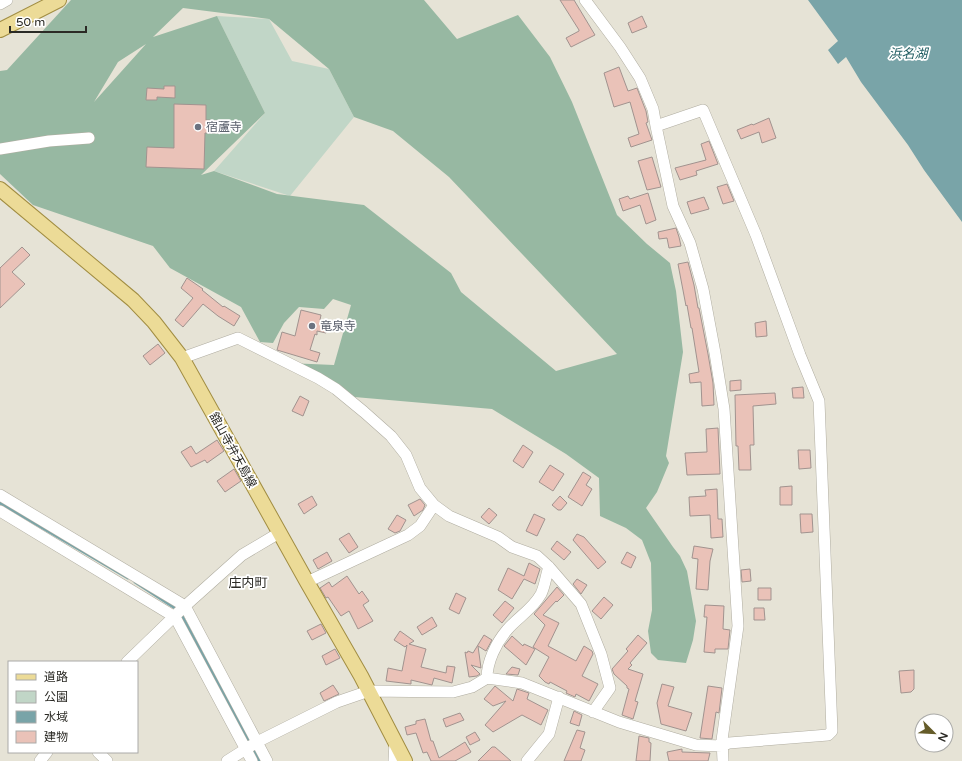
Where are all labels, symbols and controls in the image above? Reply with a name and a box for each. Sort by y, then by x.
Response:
scale bar [10,8,86,34]
text: 50 m [16,15,45,29]
water label: 浜名湖 [888,46,929,62]
place label: 宿蘆寺 [206,120,242,134]
marker: 宿蘆寺 [193,122,203,132]
place label: 竜泉寺 [320,319,356,333]
marker: 竜泉寺 [307,321,317,331]
street label: 舘山寺弁天島線 [207,410,259,490]
district label: 庄内町 [228,575,268,591]
legend [8,661,138,753]
text: 道路 [44,670,68,684]
text: 公園 [44,690,68,704]
text: 水域 [44,710,68,724]
north arrow [914,713,954,753]
text: 建物 [44,730,68,744]
text: N [935,730,950,744]

